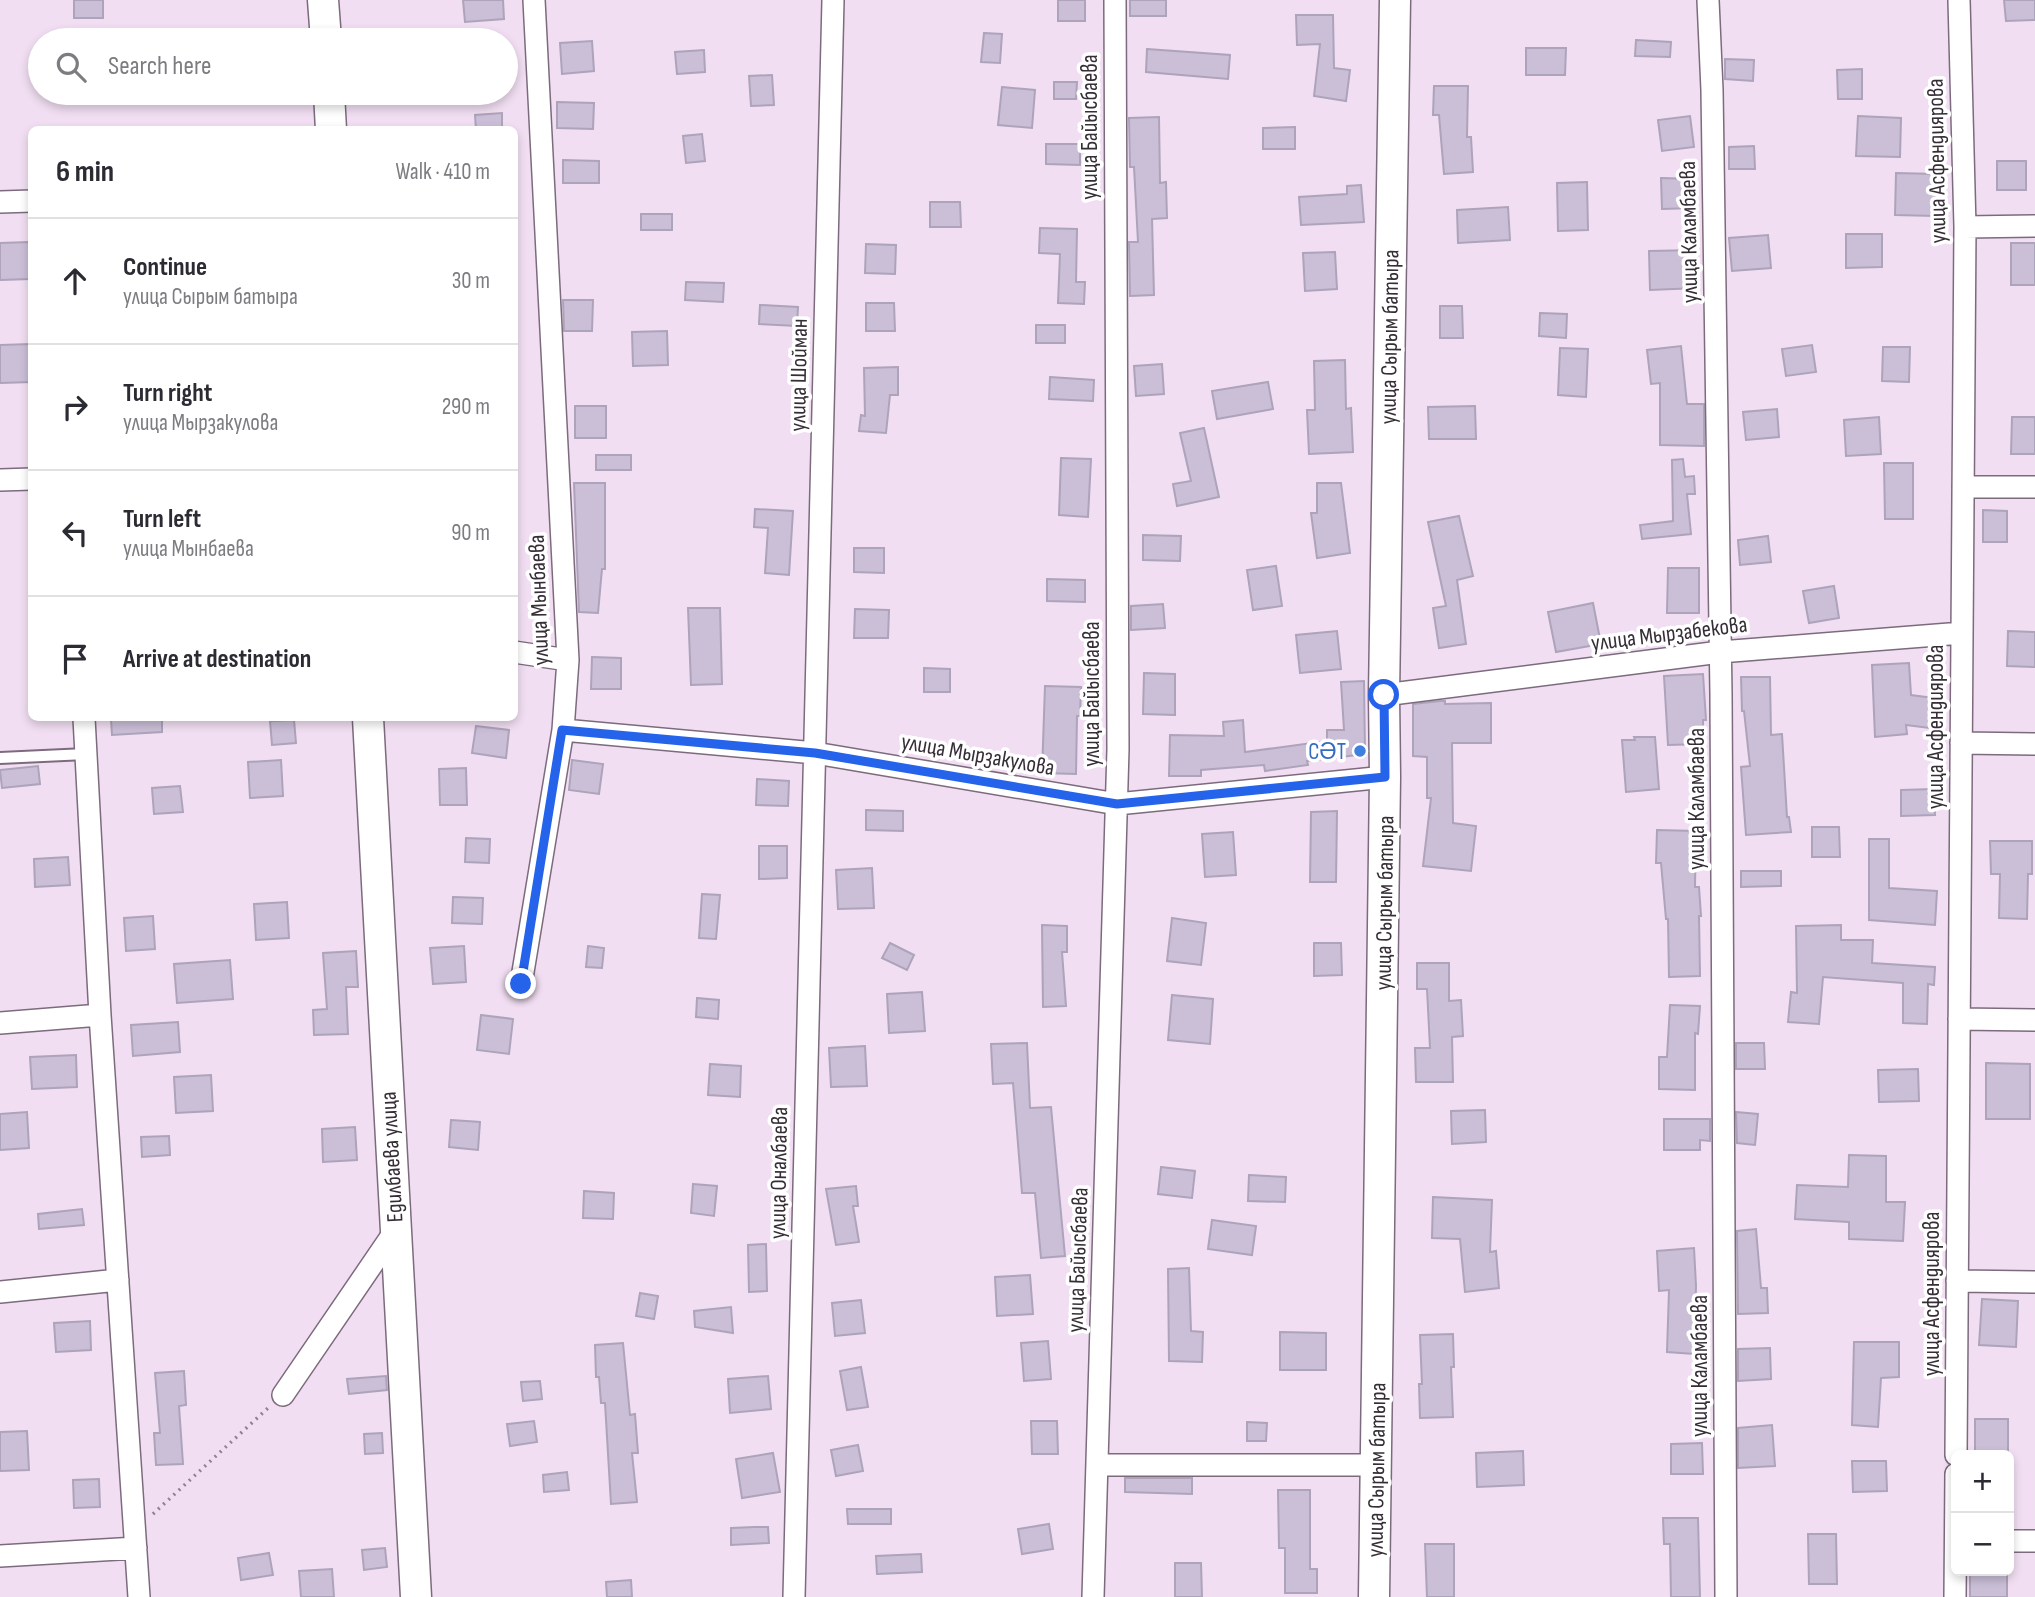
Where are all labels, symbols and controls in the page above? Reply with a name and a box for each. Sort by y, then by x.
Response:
search box [28,28,518,105]
icon: search [52,48,90,86]
text: Search here [108,51,211,82]
street label: улица Байысбаева [1076,54,1104,200]
street label: улица Асфендиярова [1922,78,1952,244]
text: 6 min [56,154,114,190]
text: Walk · 410 m [395,158,490,186]
street label: улица Каламбаева [1674,161,1704,303]
street label: улица Сырым батыра [1374,249,1406,425]
text: Continue [123,252,207,283]
icon: ahead [56,262,94,300]
text: 30 m [452,267,490,295]
text: улица Сырым батыра [123,283,298,311]
street label: улица Шойман [784,318,814,432]
text: Turn right [123,378,212,409]
icon: right [56,388,94,426]
text: 290 m [442,393,490,421]
text: улица Мырзакулова [123,409,278,437]
text: Turn left [123,504,201,535]
icon: left [56,514,94,552]
text: 90 m [451,519,490,547]
street label: улица Мынбаева [523,534,555,666]
text: улица Мынбаева [123,535,254,563]
street label: улица Мырзабекова [1589,611,1749,657]
street label: улица Байысбаева [1078,621,1106,767]
icon: arrive [56,640,94,678]
text: Arrive at destination [123,644,311,675]
street label: улица Асфендиярова [1922,645,1950,809]
route start [1368,679,1399,710]
street label: улица Мырзакулова [899,728,1057,782]
street label: улица Каламбаева [1683,728,1711,870]
place label: СƏТ [1308,738,1346,766]
marker: СƏТ [1352,743,1368,759]
street label: улица Сырым батыра [1369,815,1401,991]
route end [505,968,536,999]
street label: Едилбаева улица [375,1091,409,1223]
street label: улица Оналбаева [764,1107,794,1239]
street label: улица Байысбаева [1061,1187,1095,1333]
street label: улица Асфендиярова [1918,1212,1946,1376]
street label: улица Каламбаева [1686,1295,1714,1437]
street label: улица Сырым батыра [1361,1382,1393,1558]
map controls [1951,1450,2014,1576]
button: + [1951,1450,2014,1513]
button: − [1951,1513,2014,1576]

